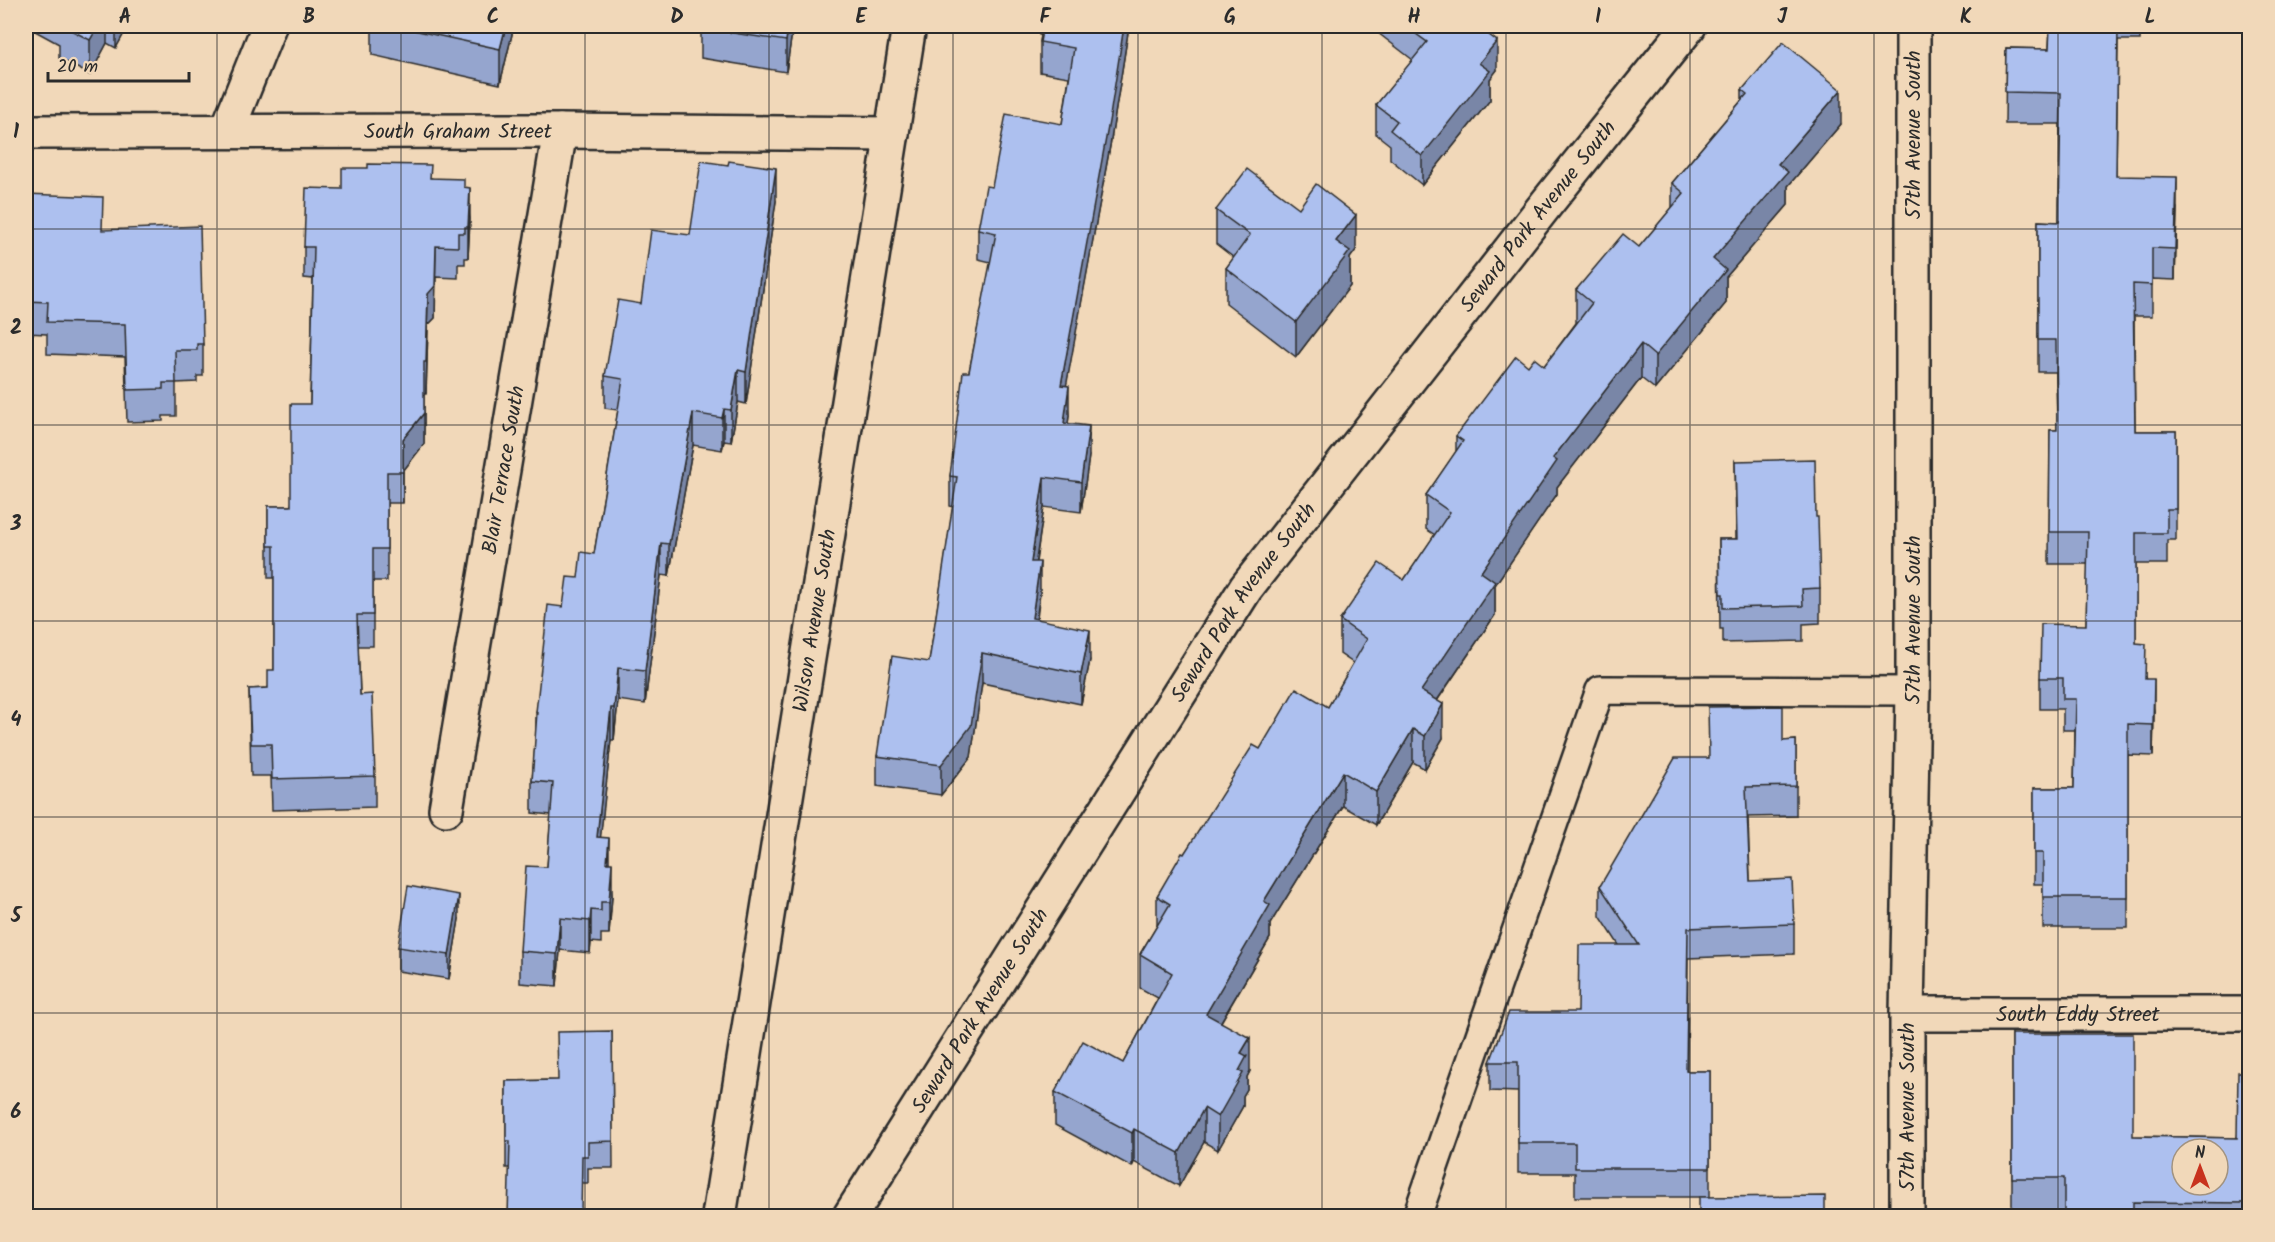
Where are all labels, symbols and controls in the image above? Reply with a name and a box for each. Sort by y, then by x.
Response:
text: A [119,2,131,34]
text: B [303,2,315,34]
text: C [487,2,499,34]
text: D [670,2,684,34]
text: E [855,2,867,34]
text: F [1040,2,1052,34]
text: G [1224,2,1236,34]
text: H [1407,2,1421,34]
text: I [1595,2,1601,34]
text: J [1777,2,1788,34]
text: K [1960,2,1972,34]
text: L [2145,2,2155,34]
scale bar [48,45,189,83]
street label: 57th Avenue South [1898,50,1931,220]
text: 20 m [57,53,98,82]
street label: Seward Park Avenue South [1452,114,1625,320]
street label: South Graham Street [364,116,553,149]
text: 1 [13,117,19,149]
text: 2 [10,313,22,345]
street label: Blair Terrace South [474,383,535,557]
street label: Seward Park Avenue South [1163,496,1325,709]
text: 3 [10,509,22,541]
street label: Wilson Avenue South [785,527,846,715]
street label: 57th Avenue South [1898,535,1931,705]
text: 4 [11,705,22,737]
text: 5 [10,901,23,933]
street label: Seward Park Avenue South [904,902,1058,1120]
street label: South Eddy Street [1996,999,2161,1032]
street label: 57th Avenue South [1892,1022,1925,1192]
text: 6 [11,1097,22,1129]
north arrow [2170,1137,2230,1197]
text: N [2195,1141,2205,1166]

